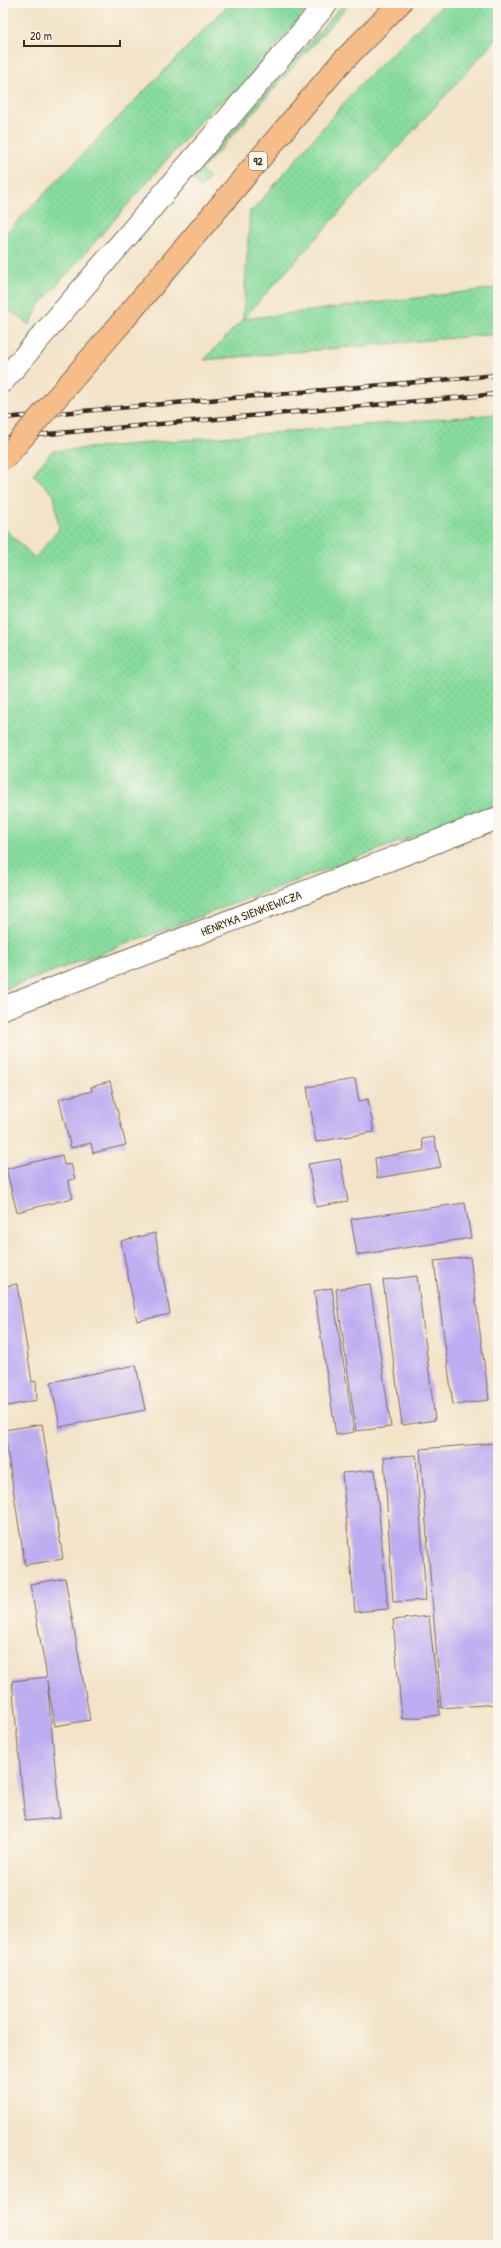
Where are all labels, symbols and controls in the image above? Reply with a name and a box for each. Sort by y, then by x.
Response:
scale bar [24,22,120,48]
text: 20 m [30,27,52,44]
road number: 92 [249,152,267,170]
street label: HENRYKA SIENKIEWICZA [198,886,304,940]

